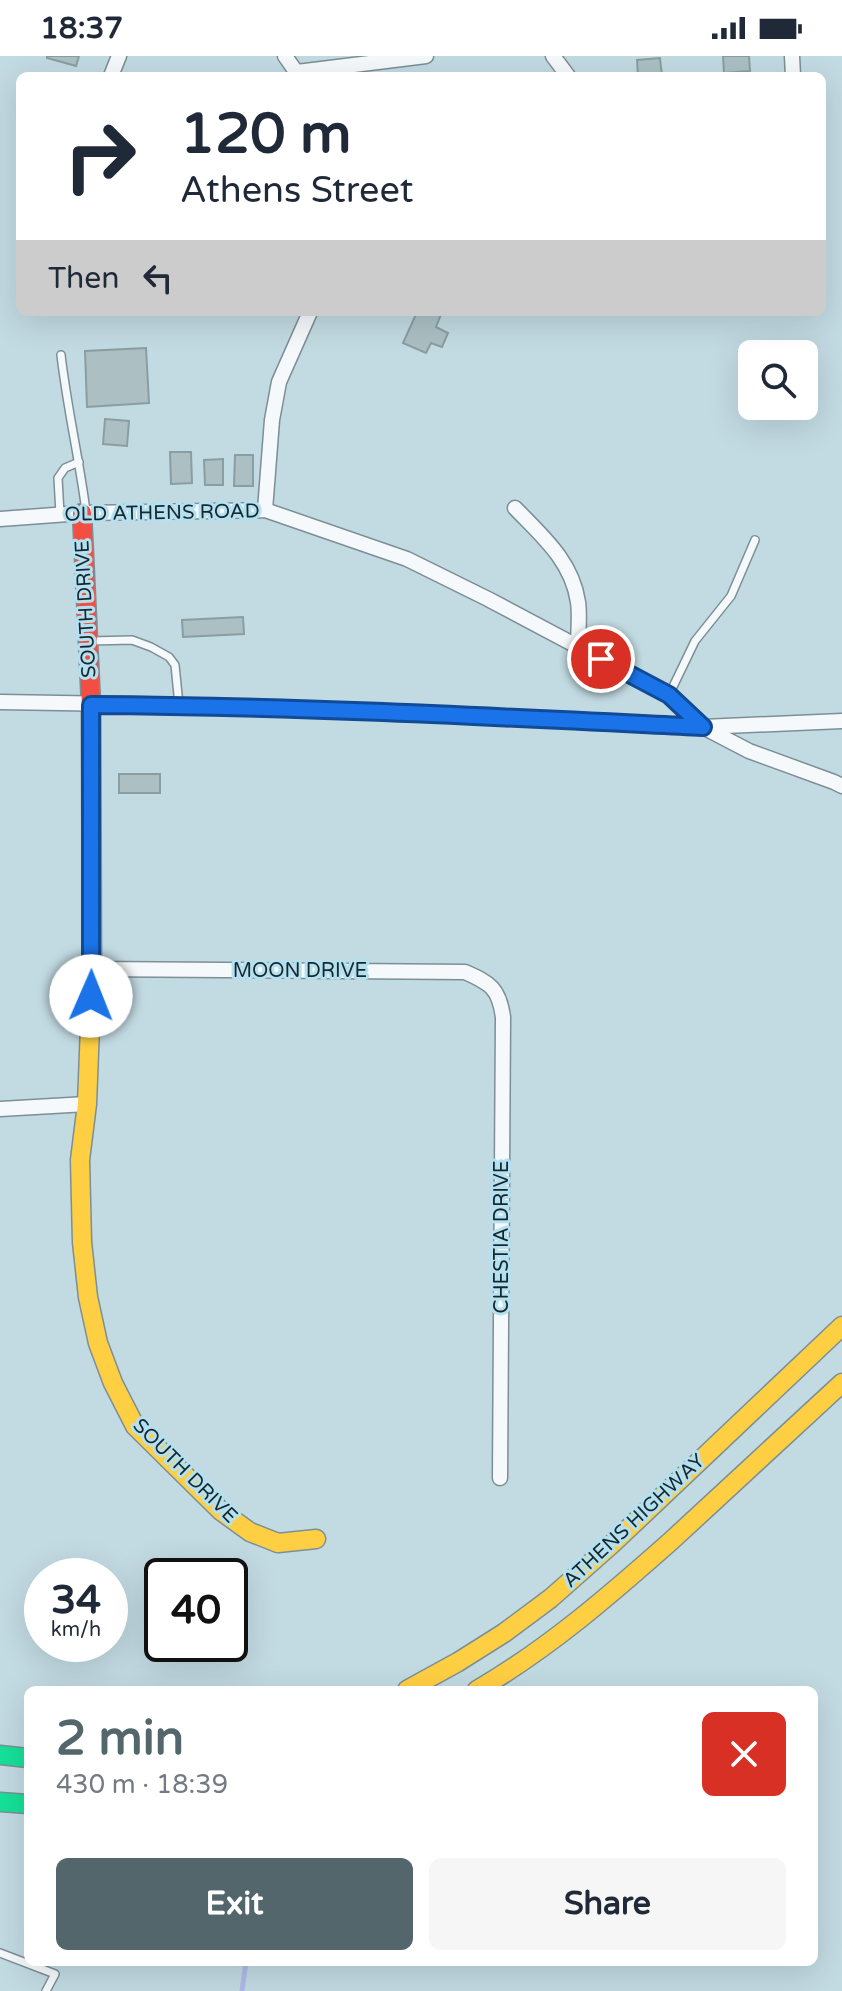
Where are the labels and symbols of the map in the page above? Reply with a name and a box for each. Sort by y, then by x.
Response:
street label: OLD ATHENS ROAD [64,499,260,527]
street label: SOUTH DRIVE [70,540,102,678]
pin [567,625,635,693]
position arrow [49,954,133,1038]
street label: MOON DRIVE [233,959,367,983]
street label: CHESTIA DRIVE [490,1161,514,1313]
street label: SOUTH DRIVE [128,1414,242,1528]
street label: ATHENS HIGHWAY [558,1449,710,1593]
speed limit sign: 40 [144,1558,248,1662]

